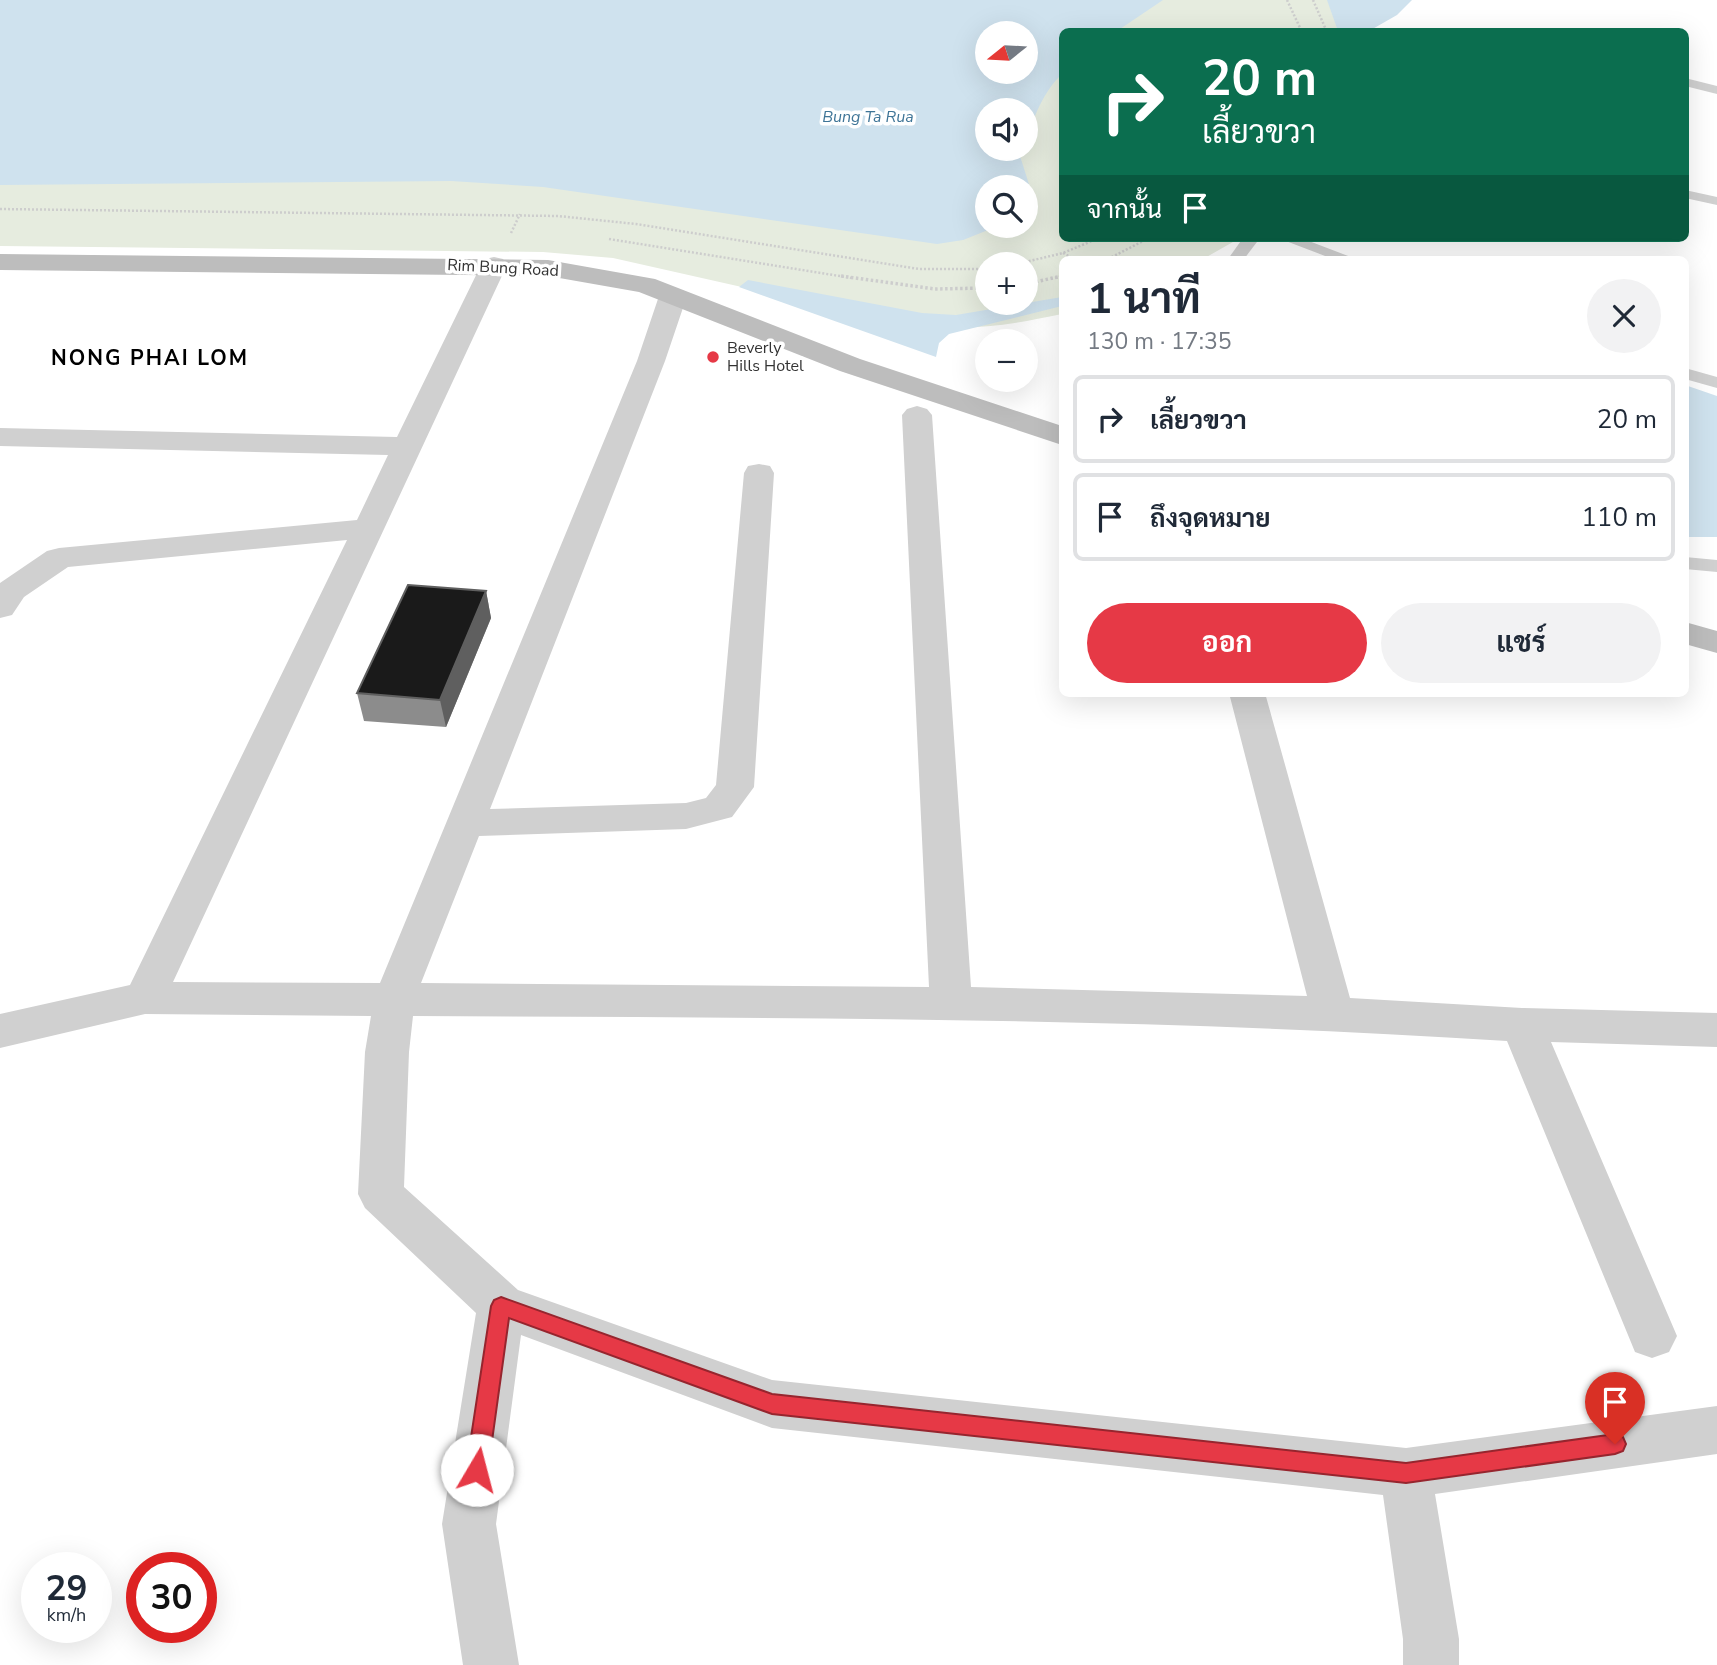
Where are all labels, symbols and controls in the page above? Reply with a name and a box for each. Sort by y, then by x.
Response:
north arrow [975,21,1038,84]
map controls [975,21,1038,392]
text: 20 m [1202,45,1317,112]
icon: right [1087,56,1178,147]
button: sound [975,98,1038,161]
water label: Bung Ta Rua [822,106,914,128]
text: เลี้ยวขวา [1202,111,1316,154]
button: search [975,175,1038,238]
icon: arrive [1176,189,1214,227]
text: จากนั้น [1087,192,1162,227]
button: + [975,252,1038,315]
street label: Rim Bung Road [447,254,559,282]
text: 1 นาที [1087,271,1201,328]
button: close [1587,279,1661,353]
text: 130 m · 17:35 [1087,326,1232,357]
button: − [975,329,1038,392]
place label: Beverly Hills Hotel [727,337,804,377]
district label: NONG PHAI LOM [51,344,249,372]
marker: Beverly Hills Hotel [705,349,721,365]
icon: right [1091,400,1129,438]
text: 20 m [1597,402,1657,437]
text: เลี้ยวขวา [1150,403,1247,438]
icon: arrive [1091,498,1129,536]
text: 110 m [1581,500,1657,535]
text: ถึงจุดหมาย [1150,501,1271,536]
button: ออก [1087,603,1367,683]
button: แชร์ [1381,603,1661,683]
pin [1585,1372,1645,1444]
icon: arrive [1596,1383,1634,1421]
position arrow [440,1433,514,1507]
speed limit sign: 30 [126,1552,217,1643]
text: 29 [45,1565,88,1612]
text: km/h [47,1603,86,1627]

